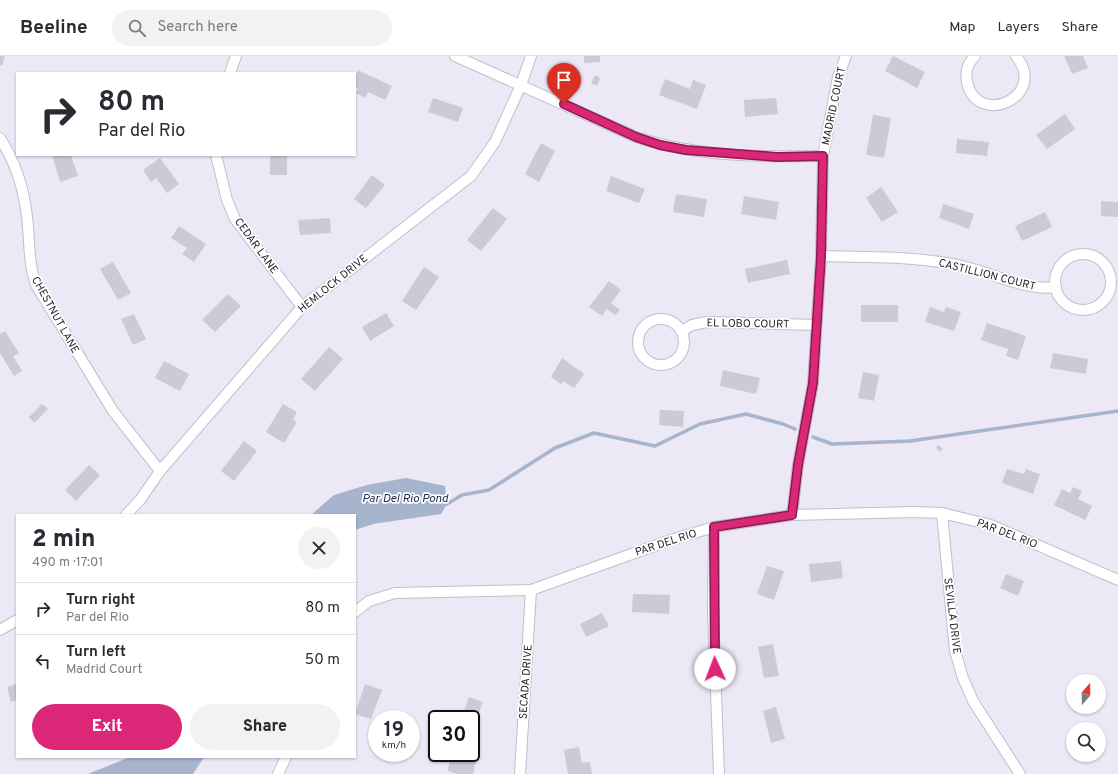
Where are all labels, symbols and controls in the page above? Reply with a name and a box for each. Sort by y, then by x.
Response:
search box [112,10,392,46]
text: Beeline [20,16,88,40]
icon: search [126,17,148,39]
text: Search here [158,18,238,37]
text: Map [949,19,975,36]
text: Layers [997,19,1039,36]
text: Share [1061,19,1098,36]
pin [547,63,581,104]
street label: MADRID COURT [819,65,849,147]
icon: arrive [553,69,575,91]
text: 80 m [98,85,165,121]
icon: right [32,88,84,140]
text: Par del Rio [98,120,185,143]
street label: CEDAR LANE [231,215,281,277]
street label: HEMLOCK DRIVE [295,252,371,316]
street label: CASTILLION COURT [937,256,1037,294]
street label: CHESTNUT LANE [28,274,82,356]
street label: EL LOBO COURT [706,316,790,332]
water label: Par Del Rio Pond [362,491,450,507]
street label: PAR DEL RIO [975,516,1039,552]
text: 2 min [32,525,96,555]
street label: PAR DEL RIO [633,526,699,560]
button: close [298,527,340,569]
text: 490 m · 17:01 [32,555,103,571]
street label: SEVILLA DRIVE [940,577,964,655]
text: Turn right [66,591,135,610]
icon: right [32,598,54,620]
text: 80 m [305,599,340,618]
text: Par del Rio [66,610,129,626]
text: Turn left [66,643,126,662]
street label: SECADA DRIVE [516,644,536,720]
position arrow [694,648,736,690]
icon: left [32,650,54,672]
text: 50 m [305,651,340,670]
text: Madrid Court [66,662,142,678]
north arrow [1066,674,1106,714]
map controls [1066,674,1106,762]
button: Exit [32,704,182,750]
button: Share [190,704,340,750]
speed limit sign: 30 [428,710,480,762]
text: 19 [384,718,404,744]
button: search [1066,722,1106,762]
text: km/h [382,739,406,752]

